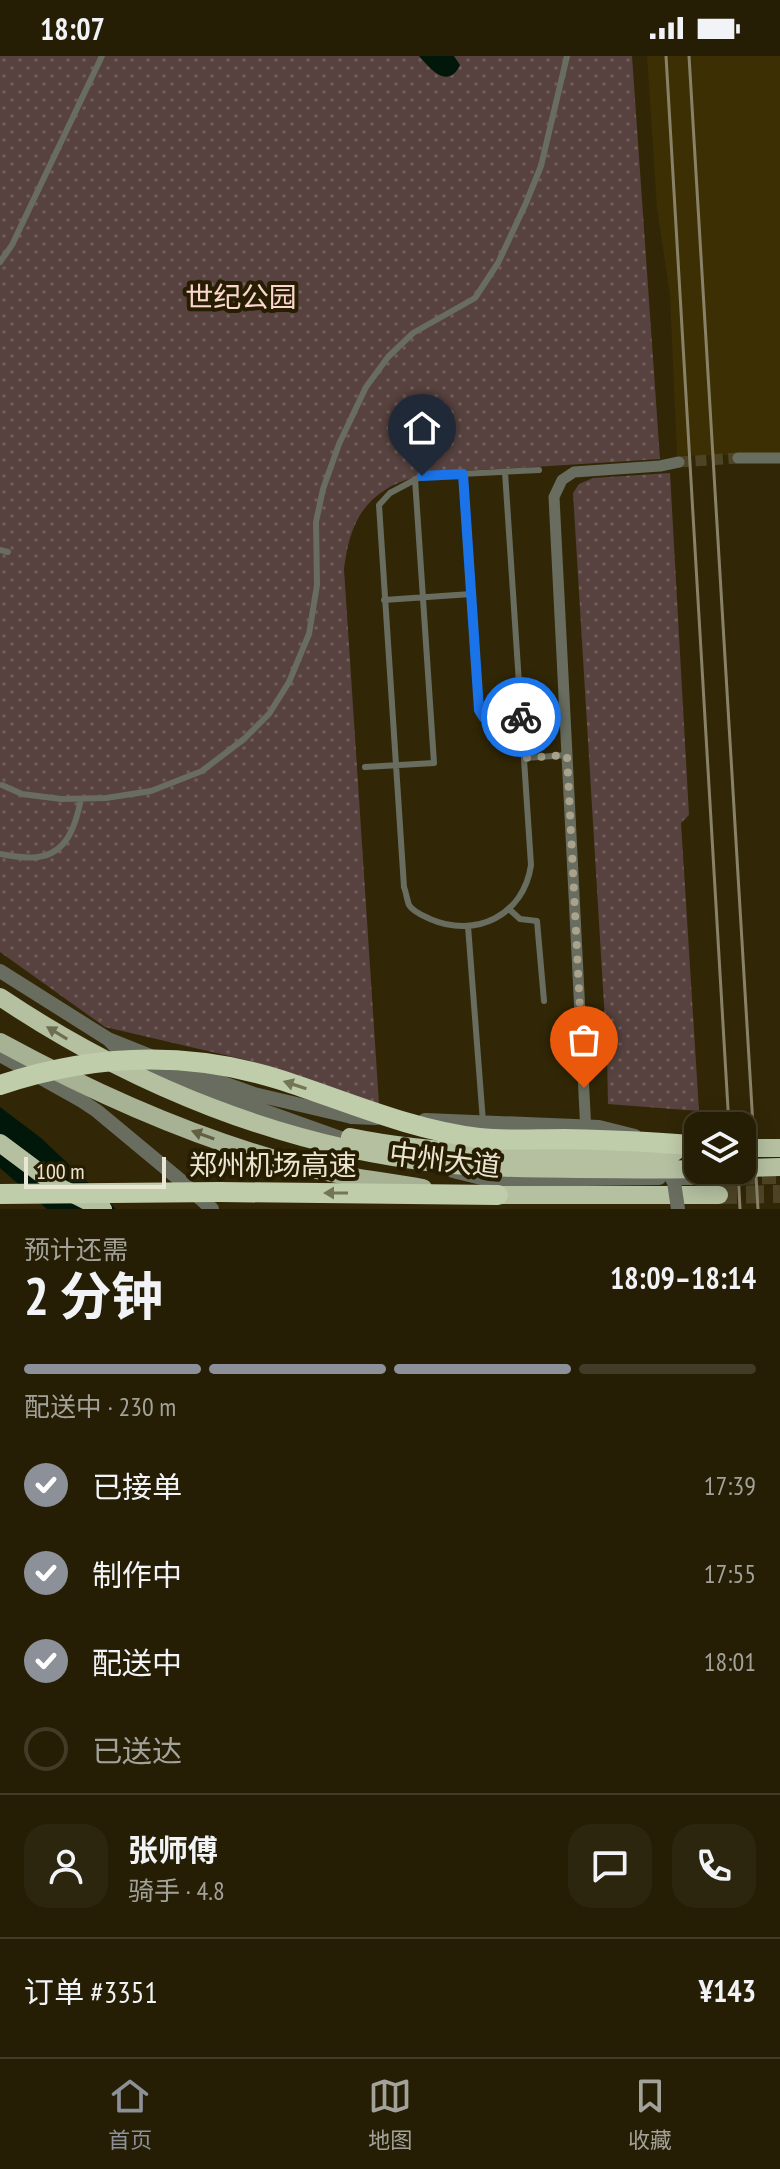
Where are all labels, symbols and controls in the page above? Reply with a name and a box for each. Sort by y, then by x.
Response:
text: 18:07 [40,9,105,48]
park label: 世纪公园 [185,278,297,315]
pin [388,394,456,476]
icon: home [400,406,444,450]
courier [481,677,561,757]
icon: bike [499,695,543,739]
pin [550,1006,618,1088]
icon: bag [562,1018,606,1062]
one-way arrow [46,1027,68,1041]
one-way arrow [282,1078,306,1090]
map controls [684,1112,756,1184]
button: layers [684,1112,756,1184]
one-way arrow [191,1128,215,1140]
street label: 中州大道 [387,1134,503,1185]
street label: 郑州机场高速 [189,1146,357,1183]
scale bar [24,1153,166,1189]
text: 100 m [36,1157,85,1185]
one-way arrow [323,1187,348,1199]
text: 预计还需 [24,1233,128,1266]
text: 18:09–18:14 [610,1258,756,1297]
text: 2 分钟 [24,1262,164,1329]
text: 配送中 · 230 m [24,1390,176,1423]
icon: check [24,1463,68,1507]
text: 已接单 [92,1467,182,1506]
text: 17:39 [704,1469,756,1502]
icon: check [24,1551,68,1595]
text: 制作中 [92,1555,182,1594]
text: 17:55 [704,1557,756,1590]
icon: check [24,1639,68,1683]
text: 配送中 [92,1643,182,1682]
text: 18:01 [704,1645,756,1678]
text: 已送达 [92,1731,182,1770]
button: person [24,1824,108,1908]
button: chat [568,1824,652,1908]
button: phone [672,1824,756,1908]
text: 张师傅 [128,1830,218,1869]
text: 骑手 · 4.8 [128,1874,225,1907]
text: ¥143 [699,1971,756,2010]
text: 订单 #3351 [24,1972,158,2011]
tab: 首页 [108,2074,152,2154]
tab: 地图 [368,2074,412,2154]
tab: 收藏 [628,2074,672,2154]

